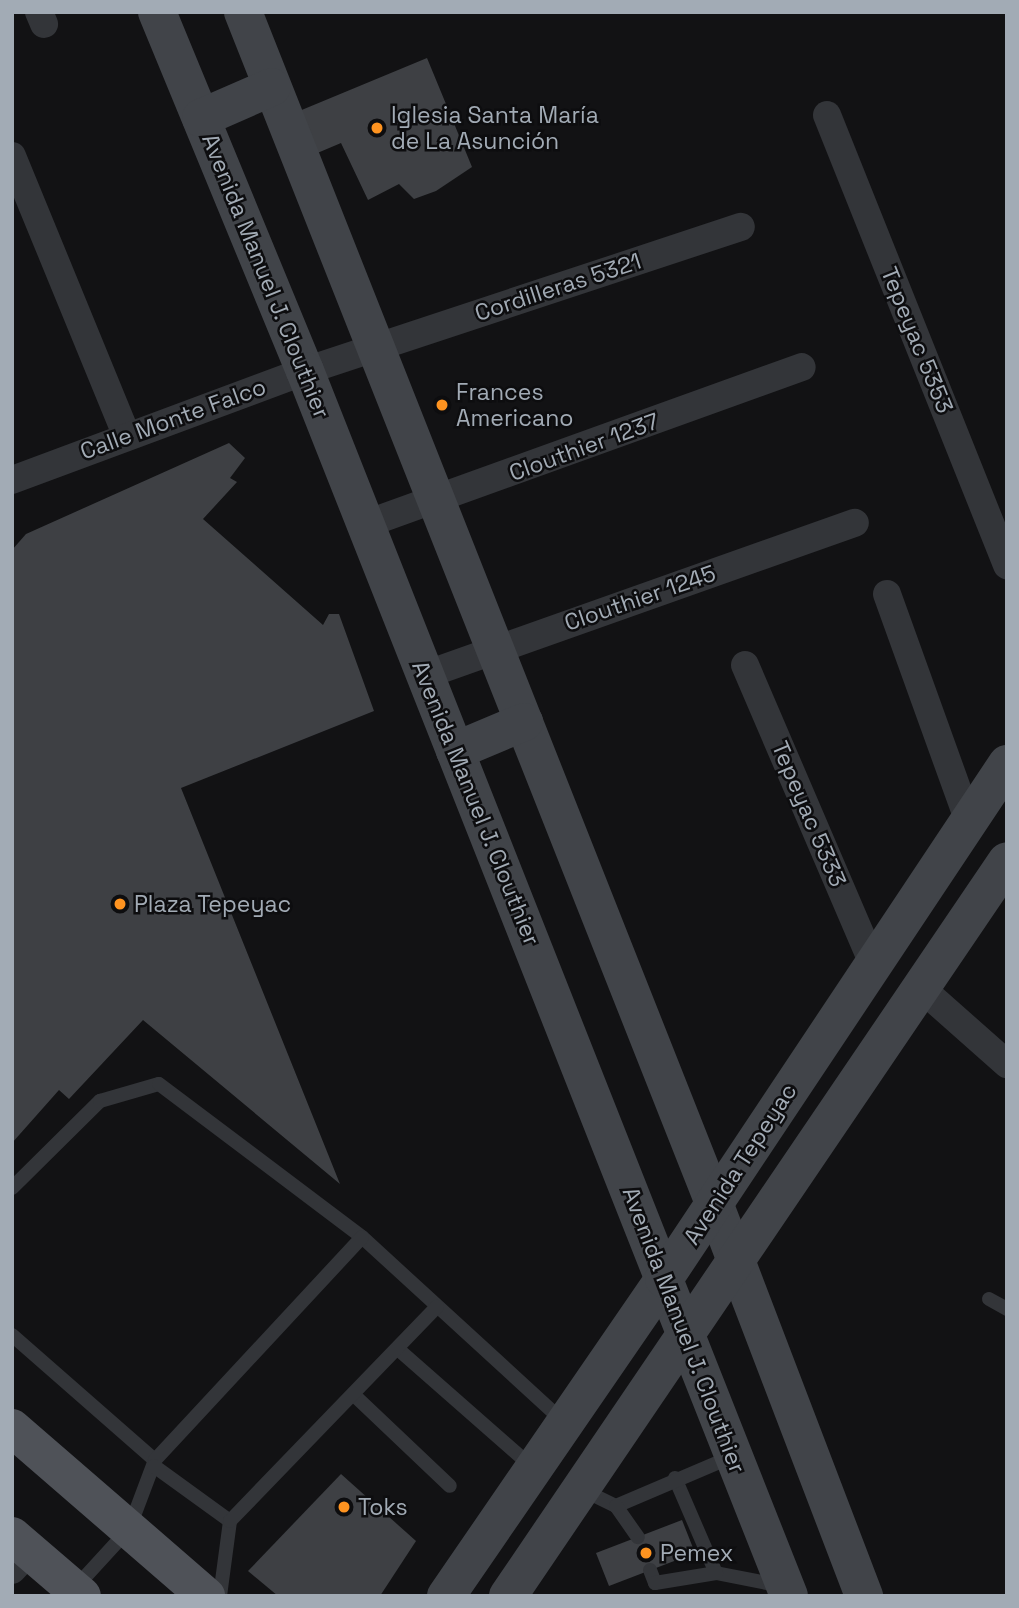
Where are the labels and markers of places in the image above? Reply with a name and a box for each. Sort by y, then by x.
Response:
place label: Iglesia Santa María de La Asunción [391,101,599,155]
marker: Iglesia Santa María de La Asunción [369,120,385,136]
place label: Frances Americano [456,378,573,432]
marker: Frances Americano [434,397,450,413]
place label: Plaza Tepeyac [134,890,292,918]
marker: Plaza Tepeyac [112,896,128,912]
place label: Toks [358,1493,408,1521]
marker: Toks [336,1499,352,1515]
place label: Pemex [660,1539,733,1567]
marker: Pemex [638,1545,654,1561]

